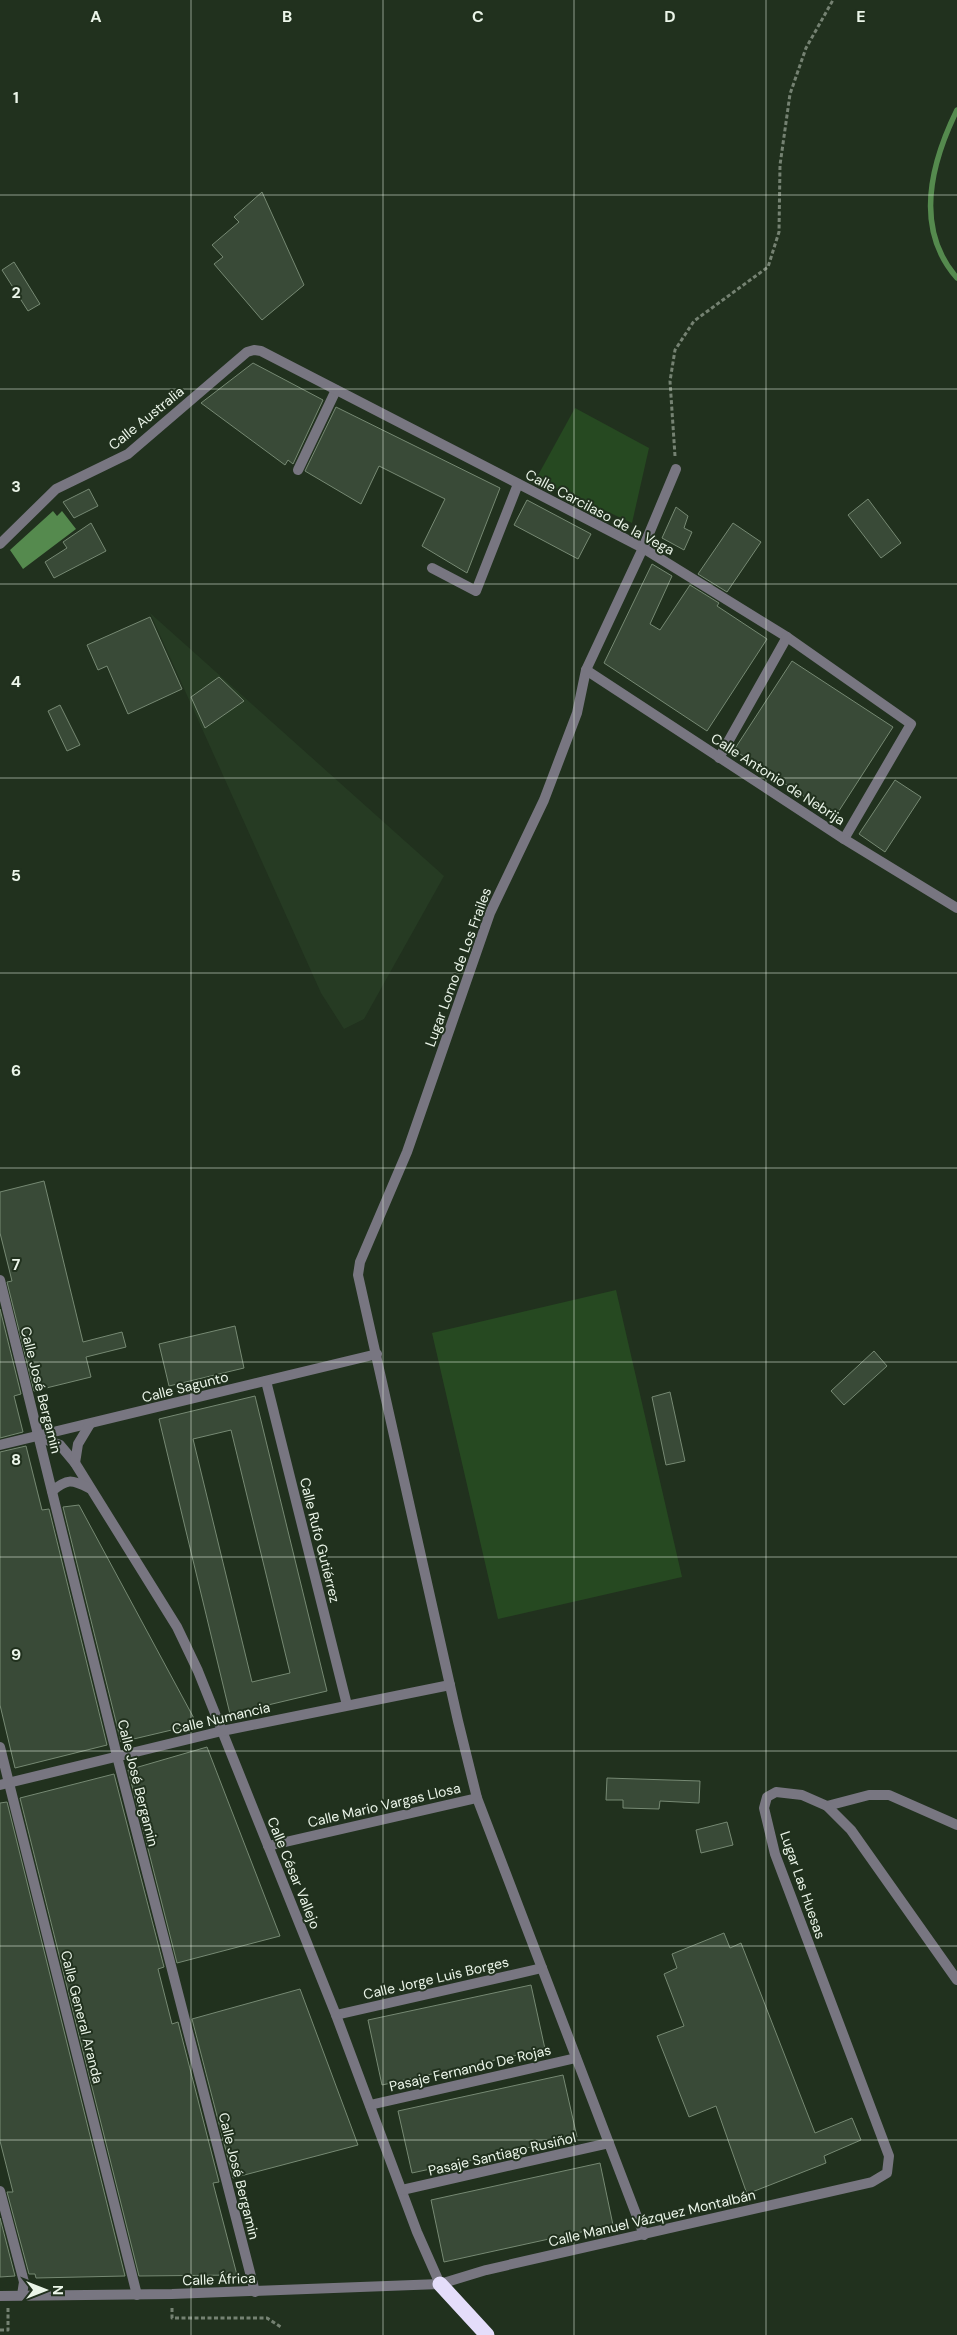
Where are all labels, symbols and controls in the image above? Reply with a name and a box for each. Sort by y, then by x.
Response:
text: A [90,6,102,27]
text: B [282,6,292,27]
text: C [472,6,484,27]
text: D [664,6,676,27]
text: E [856,6,866,27]
text: 1 [13,87,19,108]
text: 2 [11,282,21,303]
street label: Calle Australia [105,382,187,454]
street label: Calle Carcilaso de la Vega [522,465,678,559]
text: 3 [11,476,21,497]
text: 4 [11,671,21,692]
street label: Calle Antonio de Nebrija [708,729,848,829]
text: 5 [11,865,21,886]
street label: Lugar Lomo de Los Frailes [421,885,495,1049]
text: 6 [11,1060,21,1081]
text: 7 [12,1254,21,1275]
street label: Calle José Bergamin [17,1325,65,1455]
street label: Calle Sagunto [140,1368,230,1406]
text: 8 [11,1449,21,1470]
street label: Calle Rufo Gutiérrez [296,1476,344,1604]
text: 9 [11,1644,21,1665]
street label: Calle Numancia [170,1698,272,1738]
street label: Calle José Bergamin [114,1718,162,1848]
street label: Calle Mario Vargas Llosa [306,1779,462,1831]
street label: Calle César Vallejo [263,1814,325,1932]
street label: Lugar Las Huesas [776,1829,830,1941]
street label: Calle General Aranda [57,1949,107,2085]
street label: Calle Jorge Luis Borges [361,1952,511,2004]
street label: Pasaje Fernando De Rojas [387,2041,553,2095]
street label: Calle José Bergamin [215,2111,263,2241]
street label: Pasaje Santiago Rusiñol [426,2128,578,2180]
street label: Calle Manuel Vázquez Montalbán [547,2185,757,2251]
north arrow [20,2265,70,2315]
street label: Calle África [182,2269,256,2289]
text: N [49,2285,67,2295]

